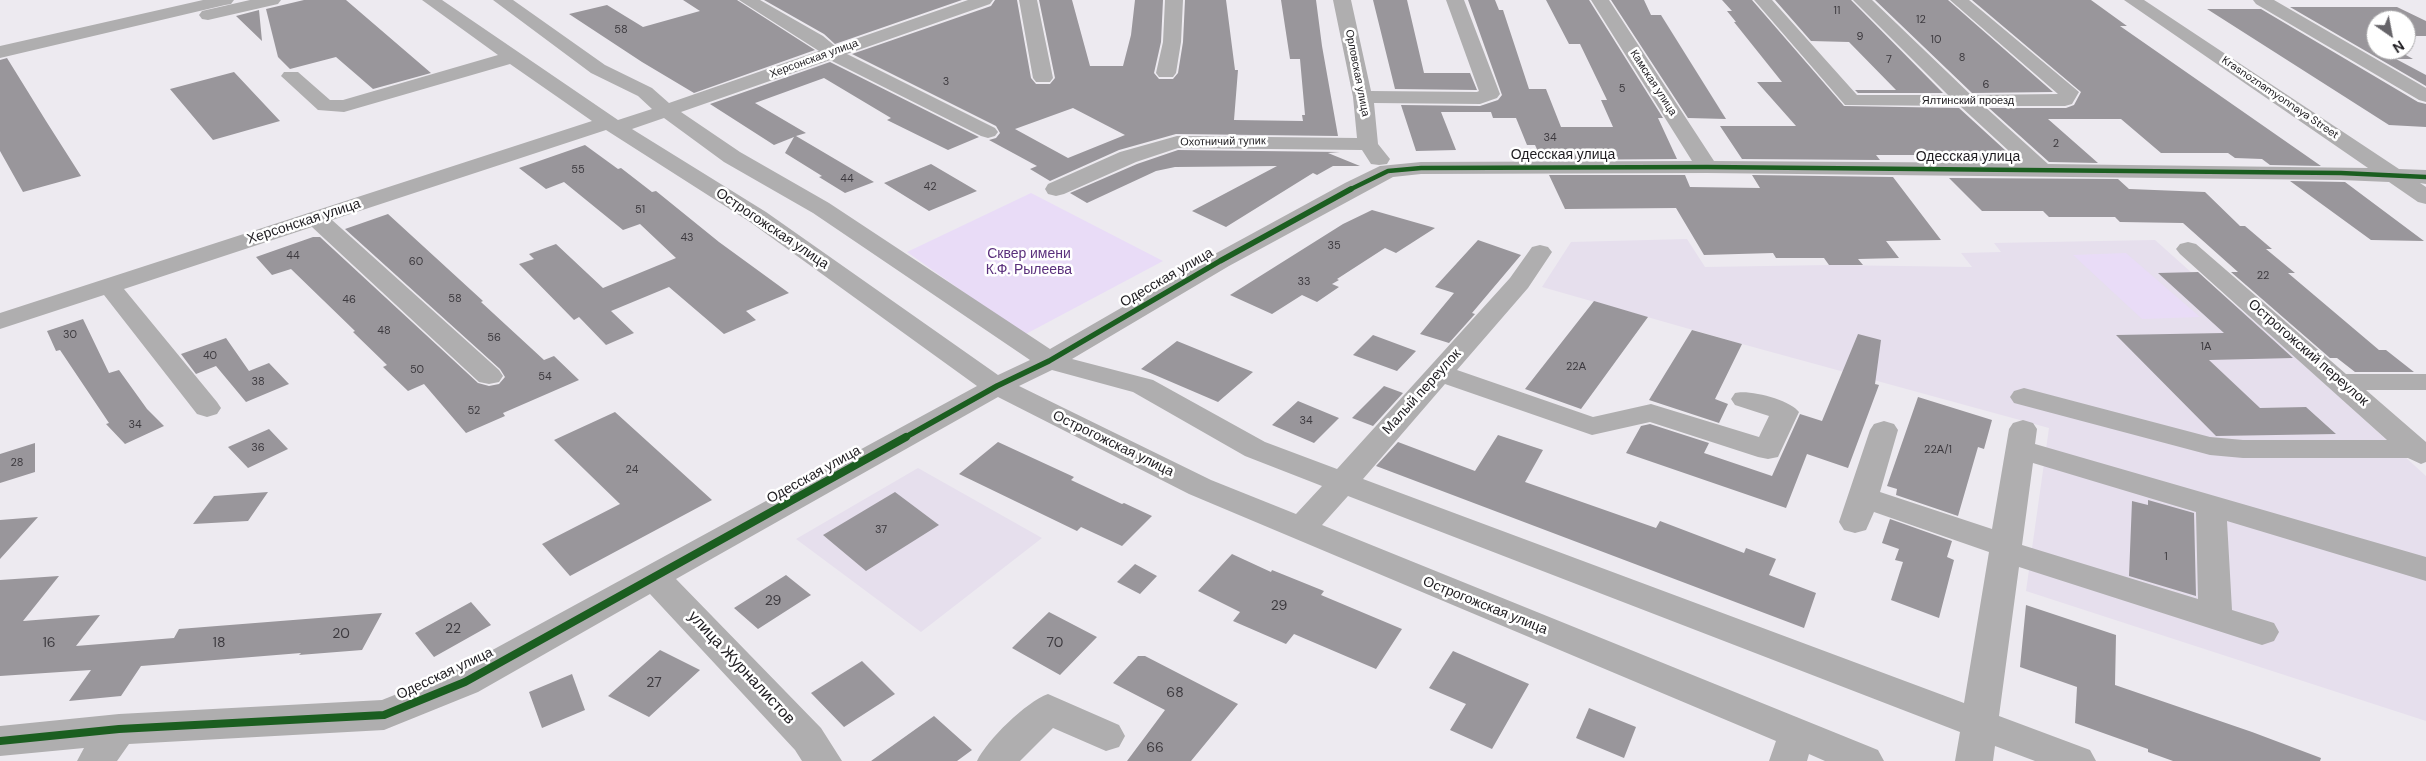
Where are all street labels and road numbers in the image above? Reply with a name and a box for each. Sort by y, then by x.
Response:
street label: Орловская улица [1342,28,1372,118]
street label: Херсонская улица [768,37,860,81]
street label: Камская улица [1627,48,1679,118]
street label: Krasnoznamyonnaya Street [2219,54,2341,142]
street label: Ялтинский проезд [1922,94,2014,108]
street label: Охотничий тупик [1180,135,1266,149]
street label: Одесская улица [1511,147,1615,163]
street label: Одесская улица [1916,149,2020,165]
street label: Острогожская улица [712,185,832,273]
street label: Херсонская улица [245,196,363,248]
street label: Одесская улица [1118,245,1216,311]
street label: Острогожский переулок [2244,296,2372,410]
street label: Малый переулок [1379,346,1465,438]
street label: Острогожская улица [1050,407,1176,481]
street label: Одесская улица [764,442,864,508]
street label: Острогожская улица [1420,573,1550,639]
street label: улица Журналистов [683,607,799,729]
street label: Одесская улица [394,644,496,704]

